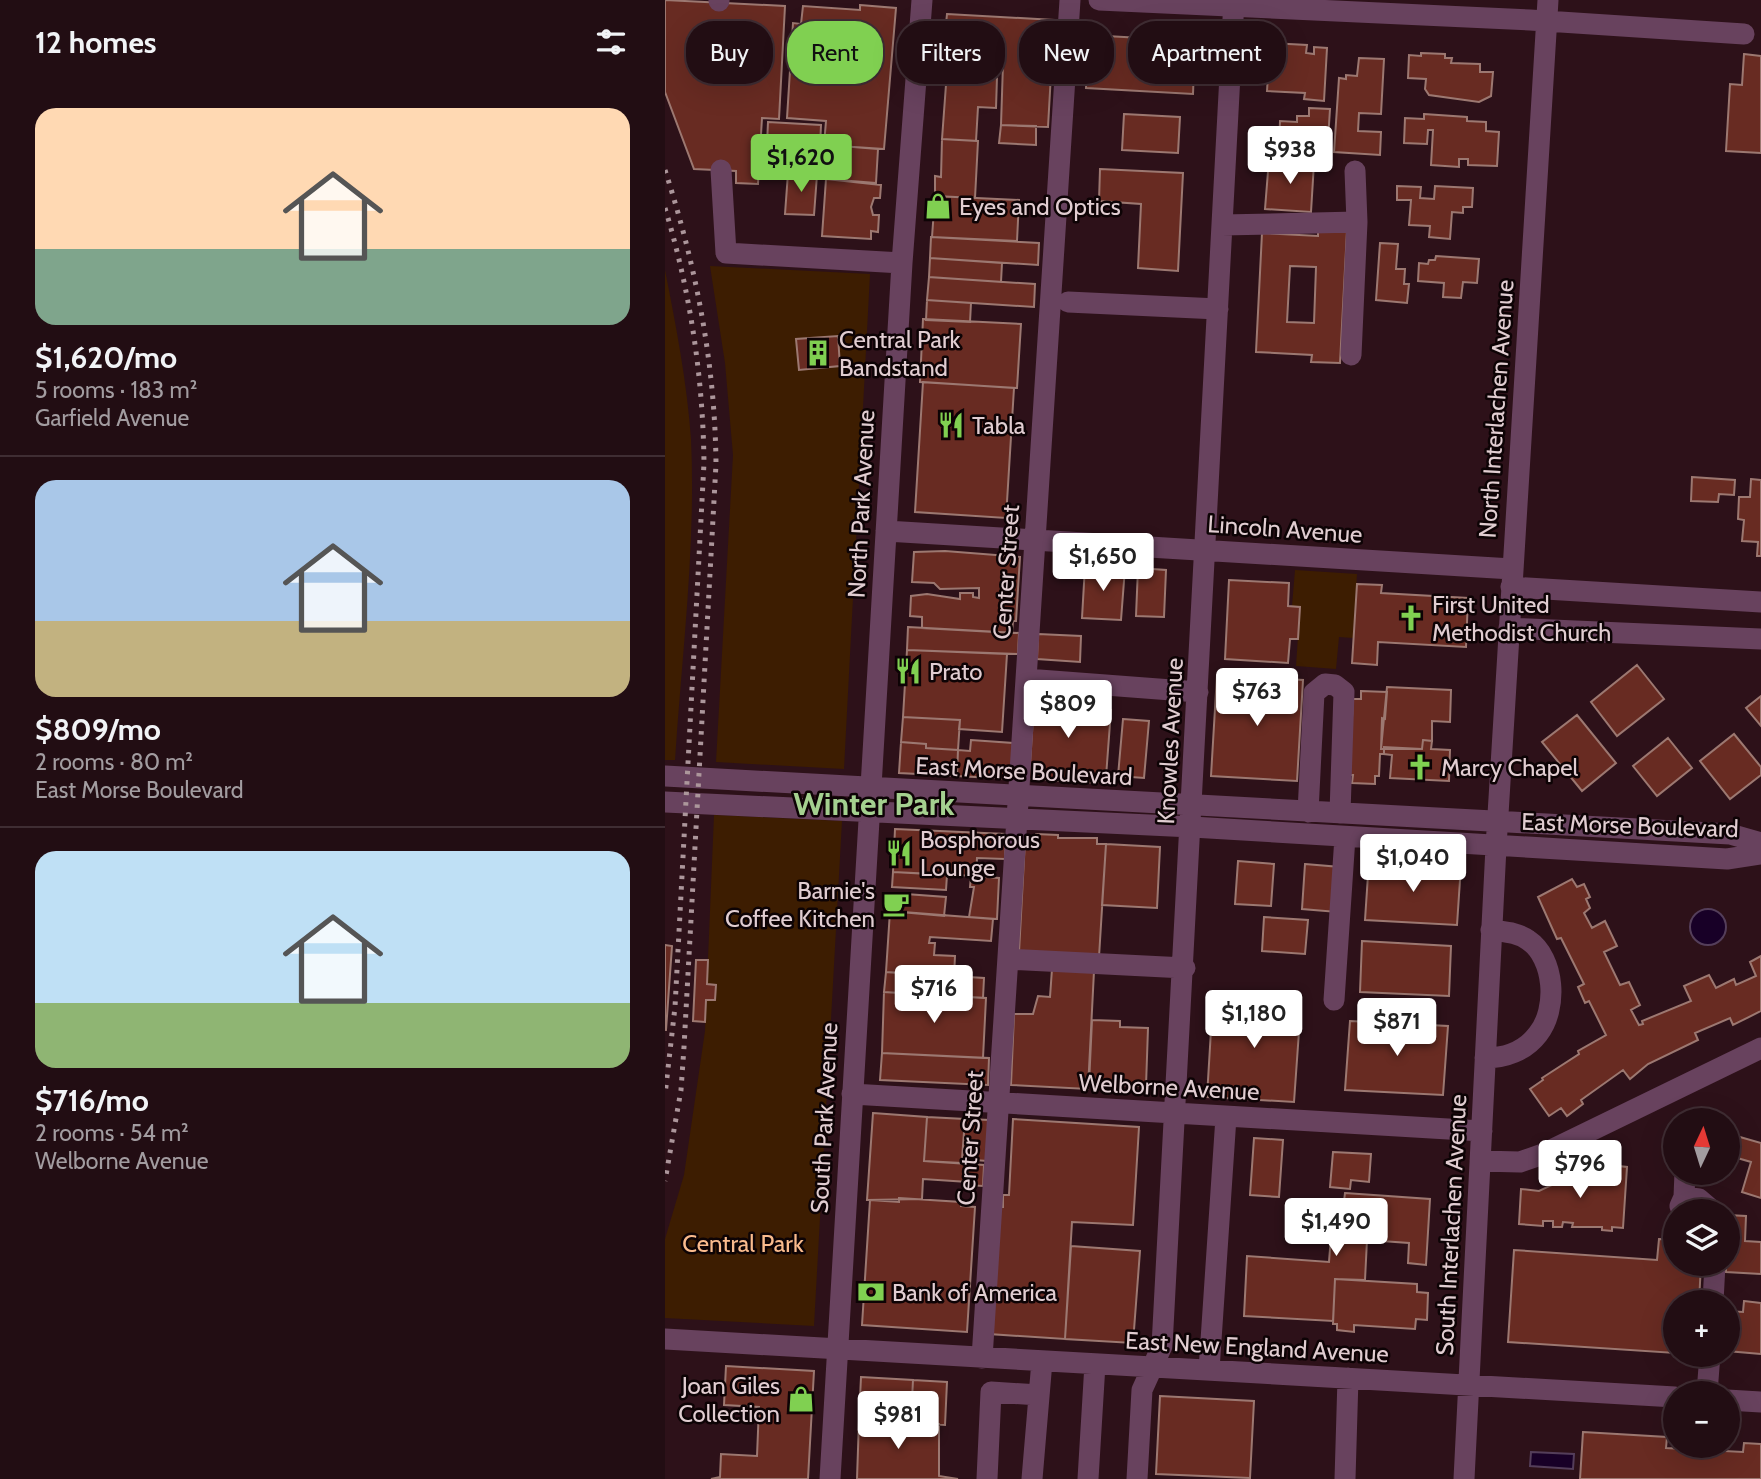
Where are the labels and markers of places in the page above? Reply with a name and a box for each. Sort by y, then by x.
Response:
pin: $938 [1249,127,1331,186]
pin: $1,620 [744,134,858,194]
shop icon: Eyes and Optics [923,191,953,221]
place label: Eyes and Optics [959,192,1121,221]
place label: Central Park Bandstand [839,325,961,382]
building icon: Central Park Bandstand [803,338,833,368]
restaurant icon: Tabla [936,410,966,440]
place label: Tabla [972,411,1026,440]
pin: $1,650 [1046,534,1160,593]
place label: First United Methodist Church [1432,590,1611,647]
church icon: First United Methodist Church [1396,603,1426,633]
restaurant icon: Prato [893,656,923,686]
place label: Prato [929,657,982,686]
pin: $763 [1216,668,1298,728]
pin: $809 [1027,680,1109,740]
church icon: Marcy Chapel [1405,752,1435,782]
place label: Marcy Chapel [1441,753,1579,782]
place label: Bosphorous Lounge [920,825,1040,882]
pin: $1,040 [1356,834,1470,894]
restaurant icon: Bosphorous Lounge [884,838,914,868]
place label: Barnie's Coffee Kitchen [725,876,875,933]
cafe icon: Barnie's Coffee Kitchen [881,889,911,919]
pin: $716 [893,965,975,1025]
pin: $1,180 [1197,990,1311,1050]
pin: $871 [1356,998,1438,1058]
pin: $796 [1539,1140,1621,1200]
pin: $1,490 [1279,1198,1393,1258]
bank icon: Bank of America [856,1277,886,1307]
place label: Bank of America [892,1278,1058,1307]
place label: Joan Giles Collection [678,1371,780,1428]
shop icon: Joan Giles Collection [786,1384,816,1414]
pin: $981 [857,1392,939,1451]

